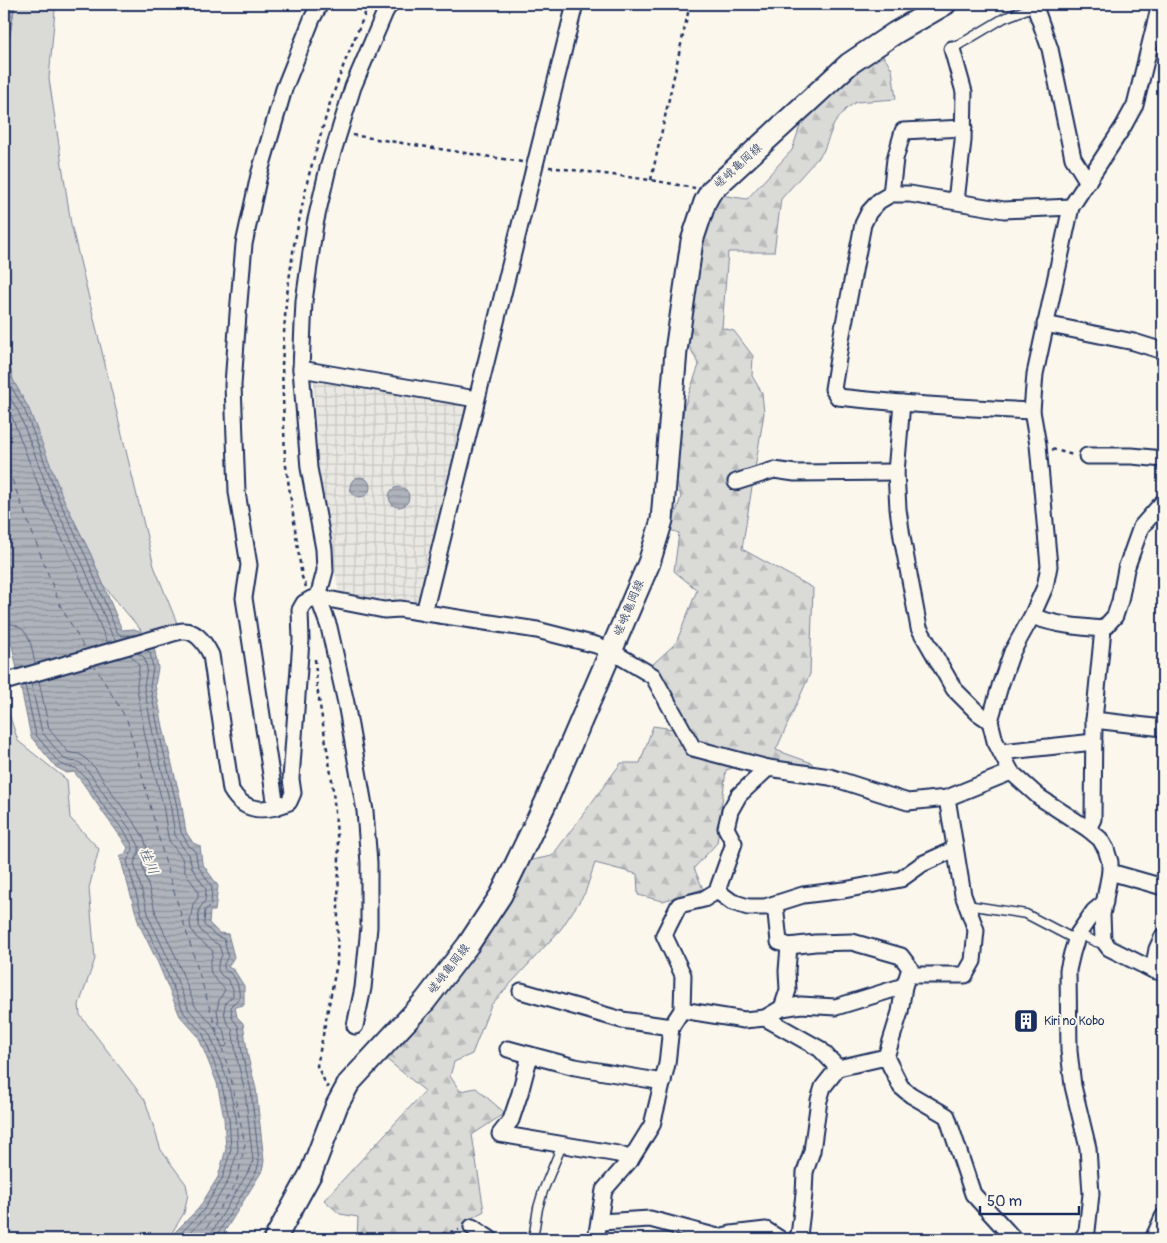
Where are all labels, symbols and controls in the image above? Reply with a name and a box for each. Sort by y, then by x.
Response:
street label: 嵯峨亀岡線 [711,140,765,192]
street label: 嵯峨亀岡線 [610,577,648,639]
water label: 桂川 [136,845,162,877]
street label: 嵯峨亀岡線 [425,941,473,997]
building icon: Kiri no Kobo [1013,1008,1039,1034]
place label: Kiri no Kobo [1044,1014,1105,1029]
scale bar [980,1183,1078,1215]
text: 50 m [987,1192,1022,1211]

